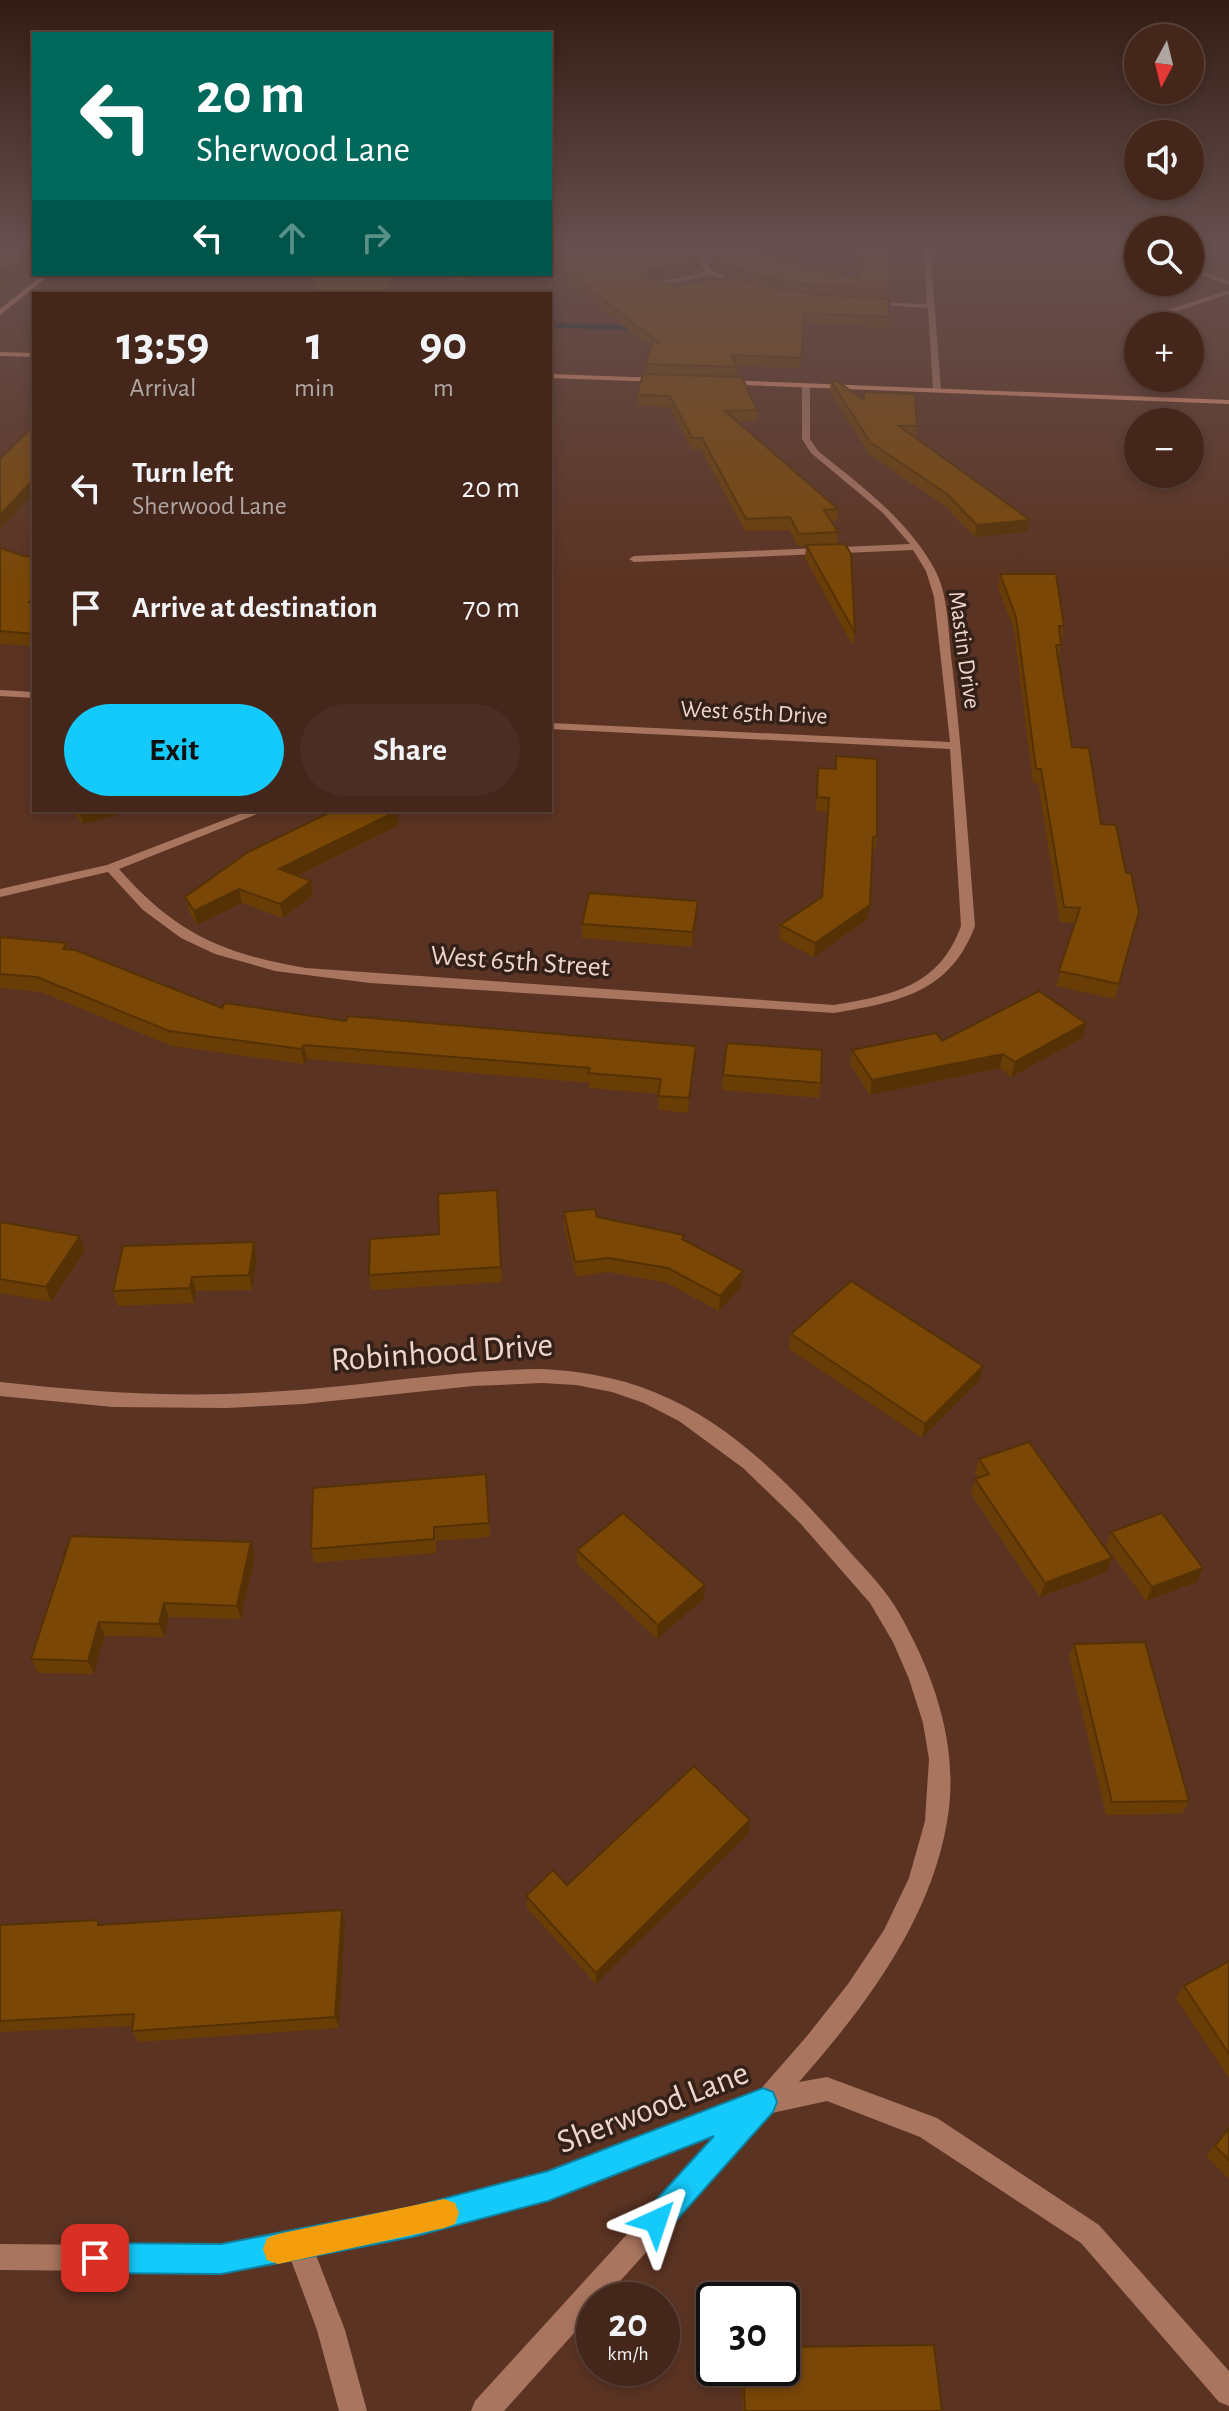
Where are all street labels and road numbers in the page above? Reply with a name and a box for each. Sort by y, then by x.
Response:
street label: Mastin Drive [944,590,984,710]
street label: West 65th Drive [680,697,828,729]
street label: West 65th Street [429,942,611,982]
street label: Robinhood Drive [330,1328,554,1378]
street label: Sherwood Lane [553,2056,753,2160]

